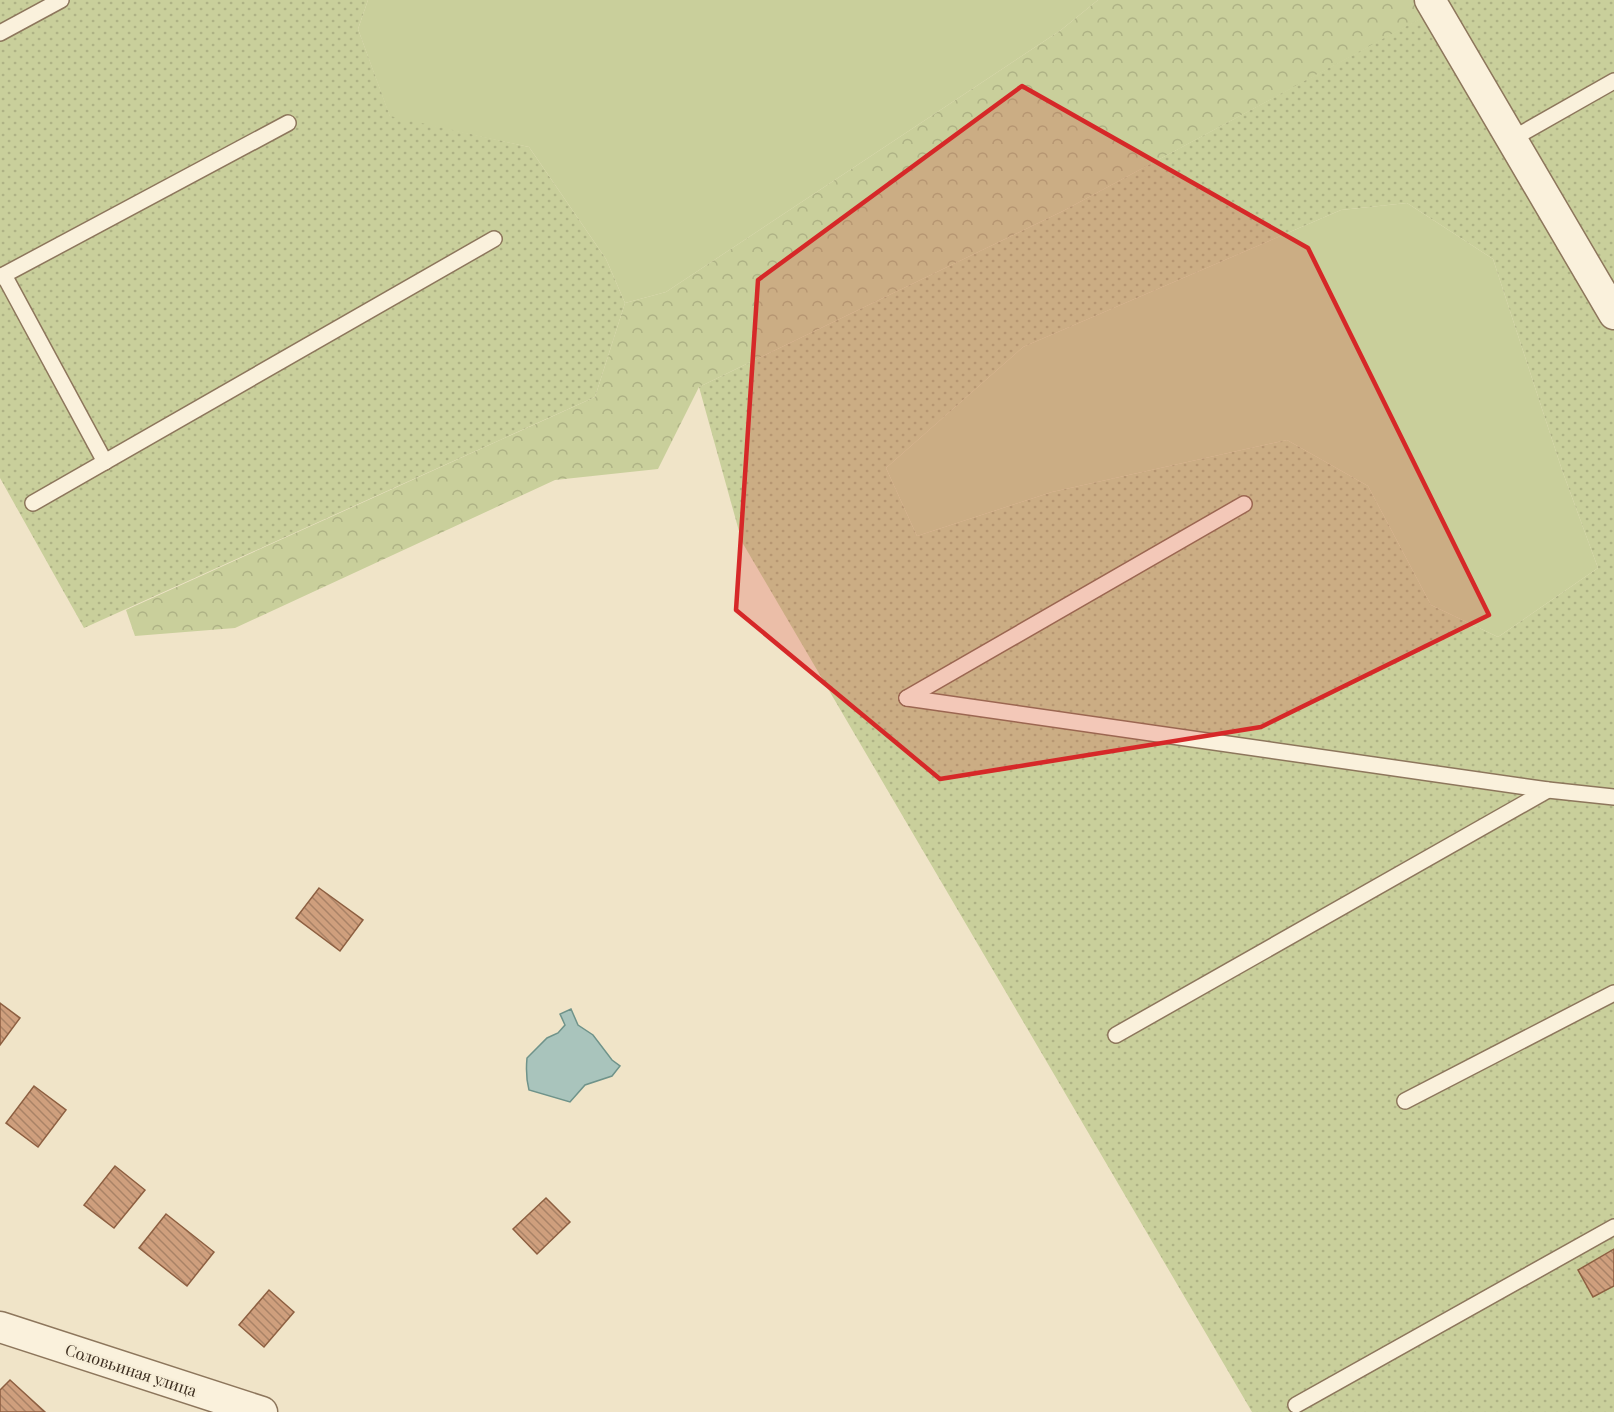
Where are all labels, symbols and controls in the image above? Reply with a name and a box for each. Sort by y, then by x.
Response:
street label: Соловьиная улица [63,1338,200,1401]

